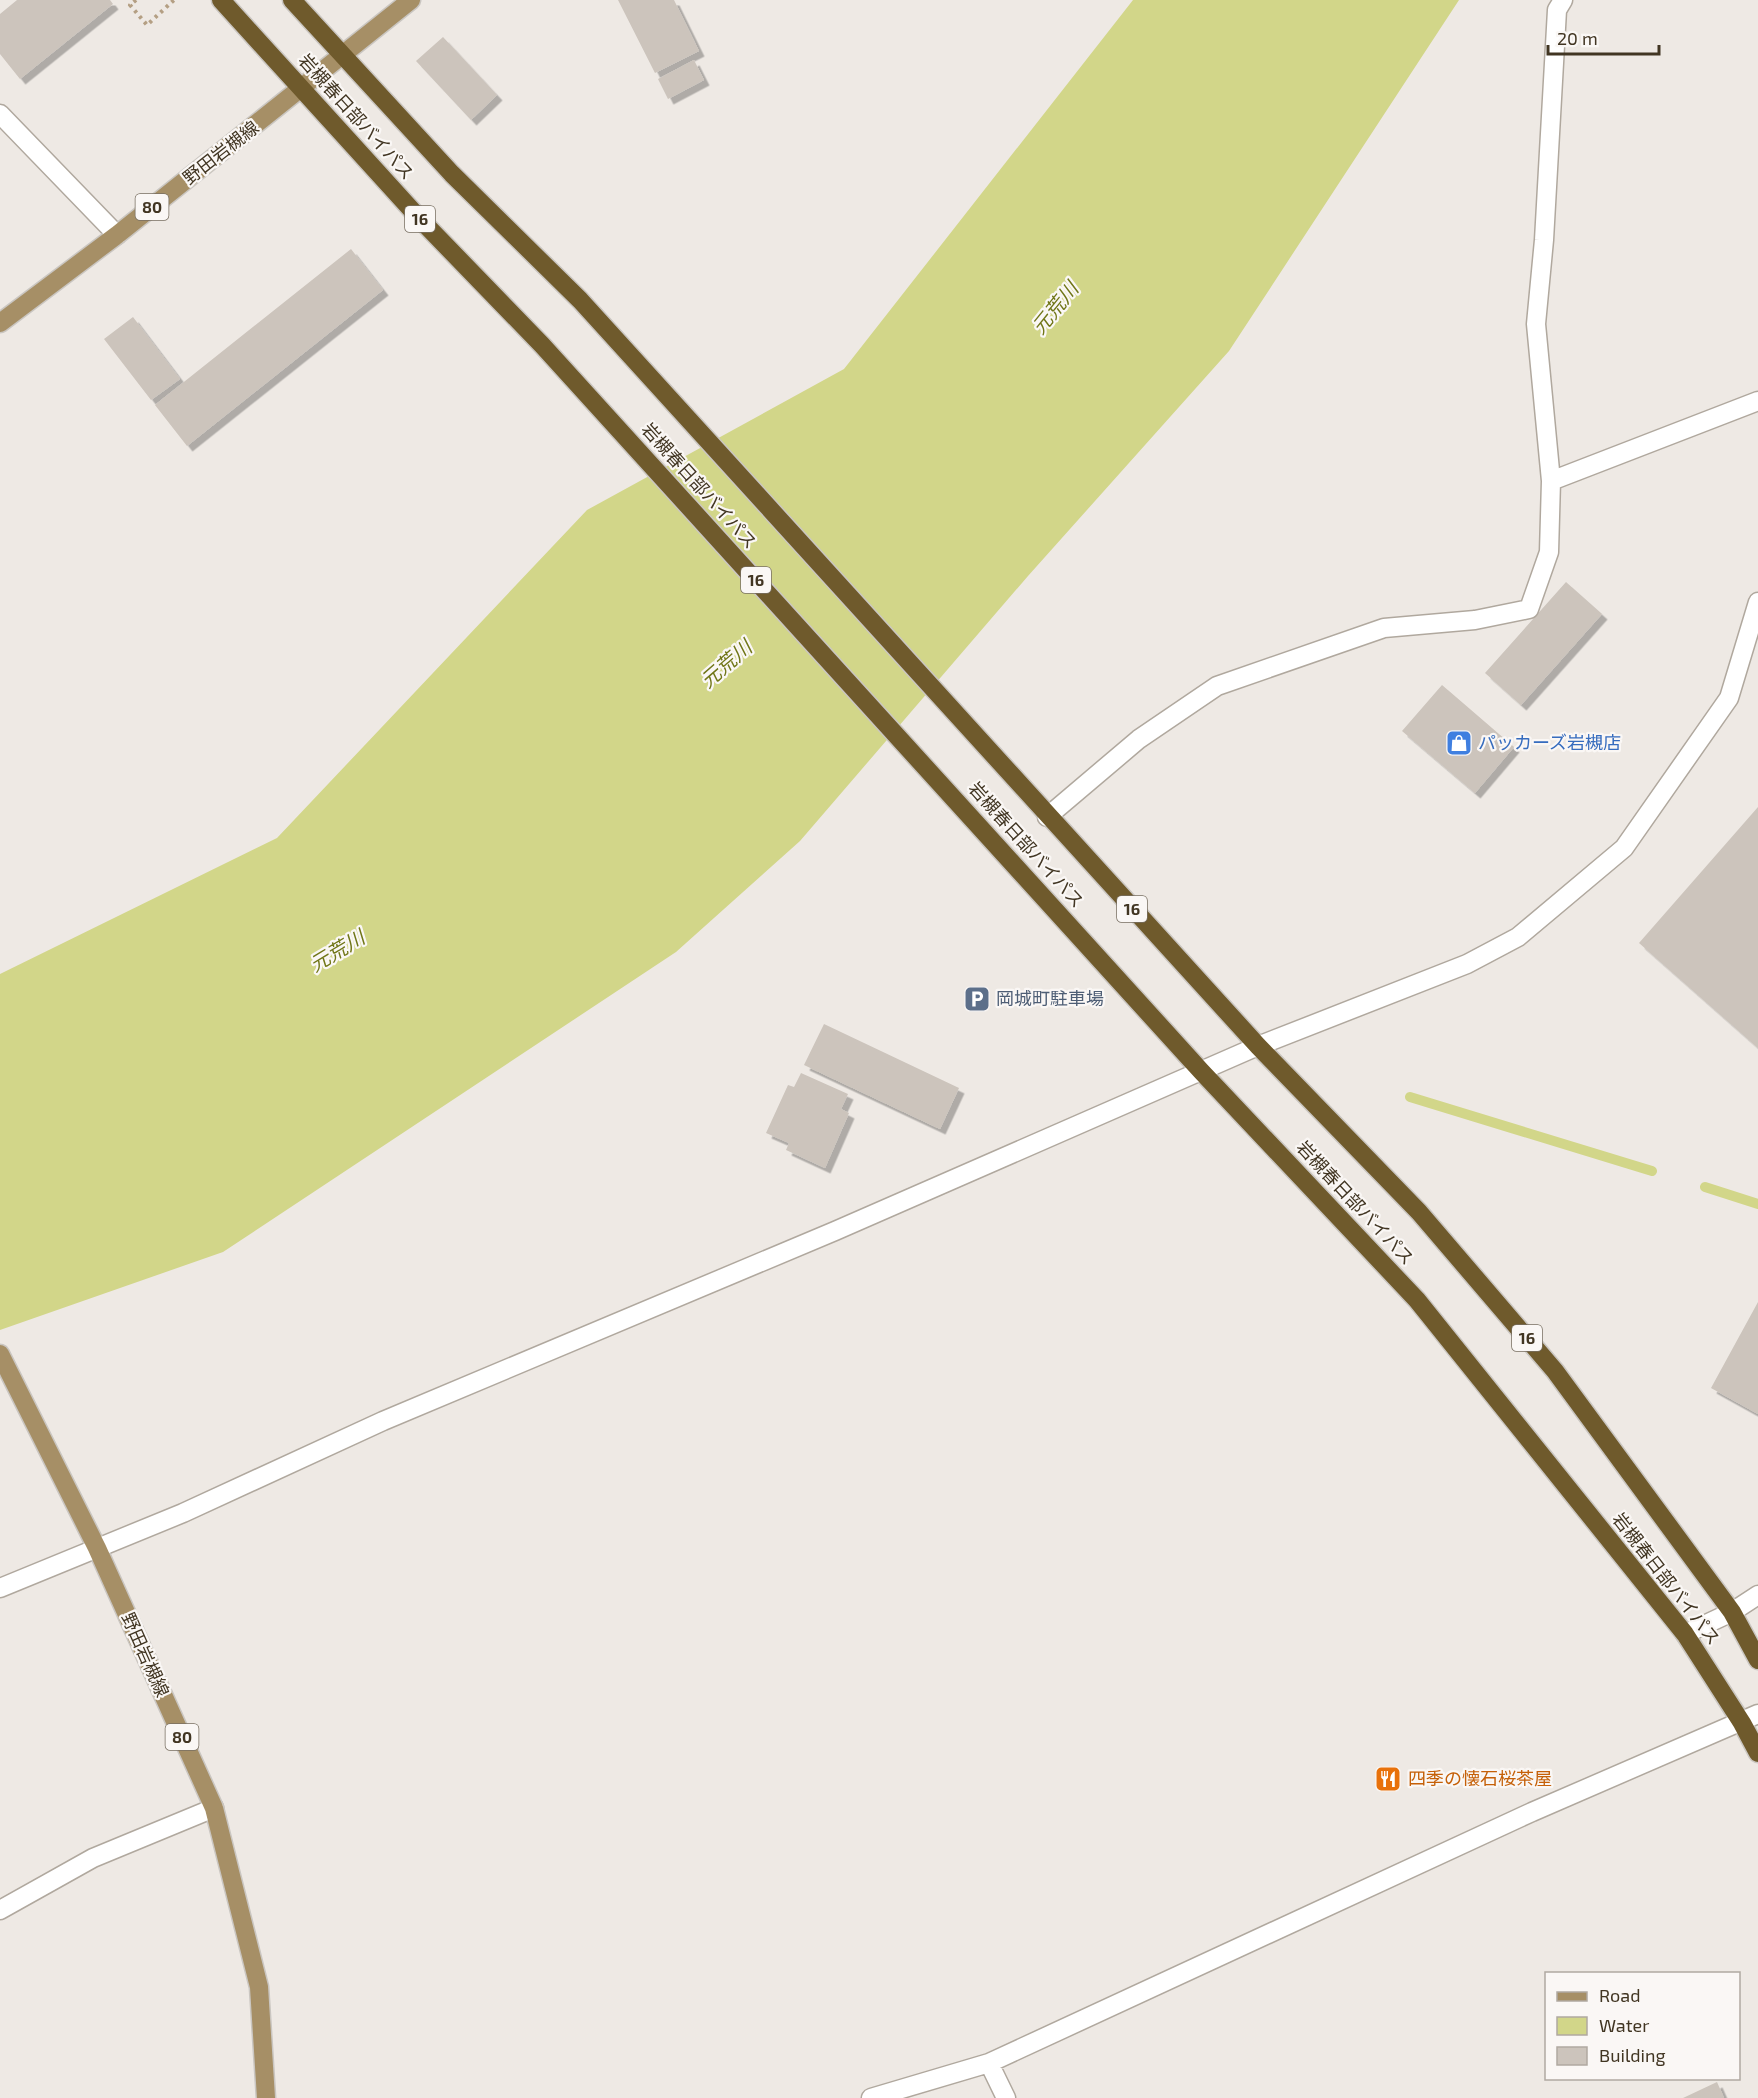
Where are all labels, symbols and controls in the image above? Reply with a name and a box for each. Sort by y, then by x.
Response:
scale bar [1548,18,1659,56]
text: 20 m [1557,27,1598,49]
street label: 岩槻春日部バイパス [294,49,419,184]
street label: 野田岩槻線 [178,116,263,189]
road number: 80 [136,194,168,220]
road number: 16 [405,206,435,232]
water label: 元荒川 [1026,275,1084,338]
street label: 岩槻春日部バイパス [637,418,762,553]
road number: 16 [741,567,771,593]
water label: 元荒川 [695,633,757,692]
shop icon: パッカーズ岩槻店 [1444,728,1474,758]
place label: パッカーズ岩槻店 [1478,731,1621,753]
street label: 岩槻春日部バイパス [964,777,1089,912]
road number: 16 [1117,896,1147,922]
water label: 元荒川 [305,923,370,976]
parking icon: 岡城町駐車場 [962,984,992,1014]
place label: 岡城町駐車場 [996,987,1104,1009]
street label: 岩槻春日部バイパス [1293,1136,1419,1269]
road number: 16 [1512,1325,1542,1351]
street label: 岩槻春日部バイパス [1608,1508,1725,1649]
street label: 野田岩槻線 [118,1609,174,1700]
road number: 80 [166,1724,198,1750]
restaurant icon: 四季の懐石桜茶屋 [1373,1764,1403,1794]
place label: 四季の懐石桜茶屋 [1408,1767,1552,1789]
legend [1545,1972,1740,2080]
text: Road [1599,1984,1640,2006]
text: Water [1599,2014,1649,2036]
text: Building [1599,2044,1666,2066]

